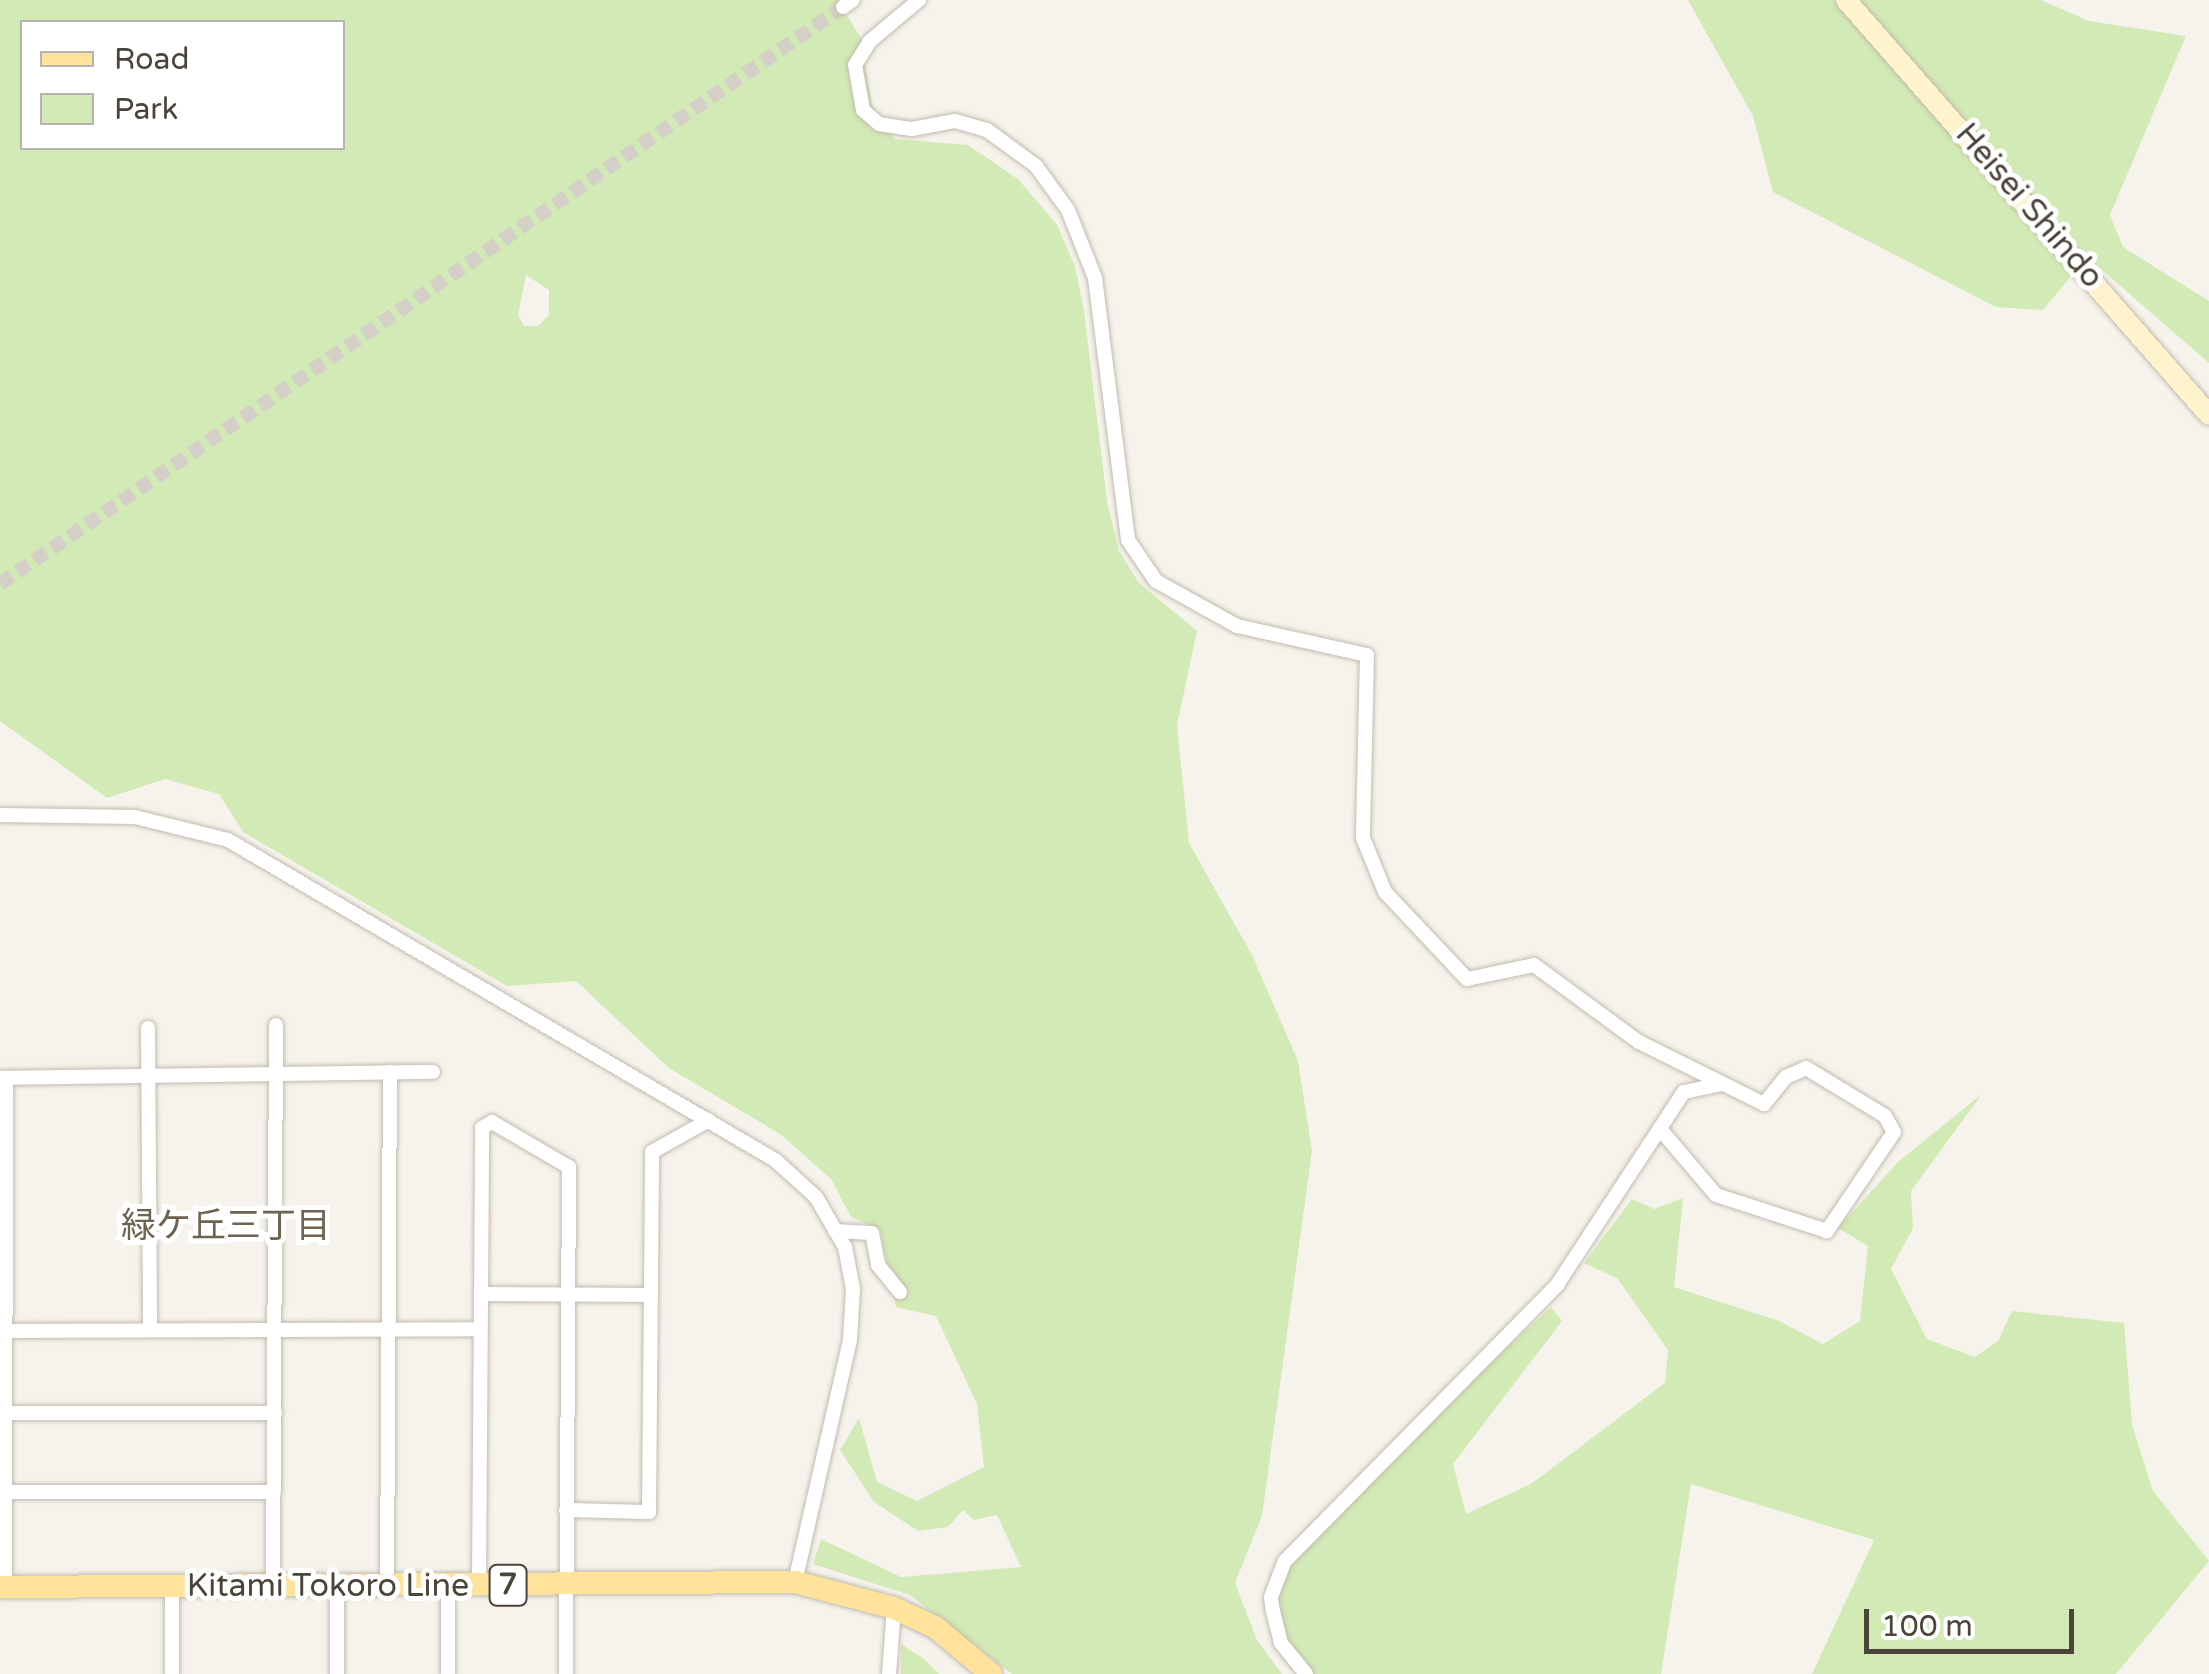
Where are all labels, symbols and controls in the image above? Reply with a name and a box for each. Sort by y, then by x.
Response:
legend [20,20,345,150]
text: Road [114,41,189,78]
text: Park [114,91,178,128]
street label: Heisei Shindo [1947,116,2111,296]
district label: 緑ケ丘三丁目 [121,1205,331,1247]
road number: 7 [488,1560,528,1610]
street label: Kitami Tokoro Line [187,1567,469,1605]
scale bar [1869,1589,2079,1651]
text: 100 m [1881,1608,1973,1645]

